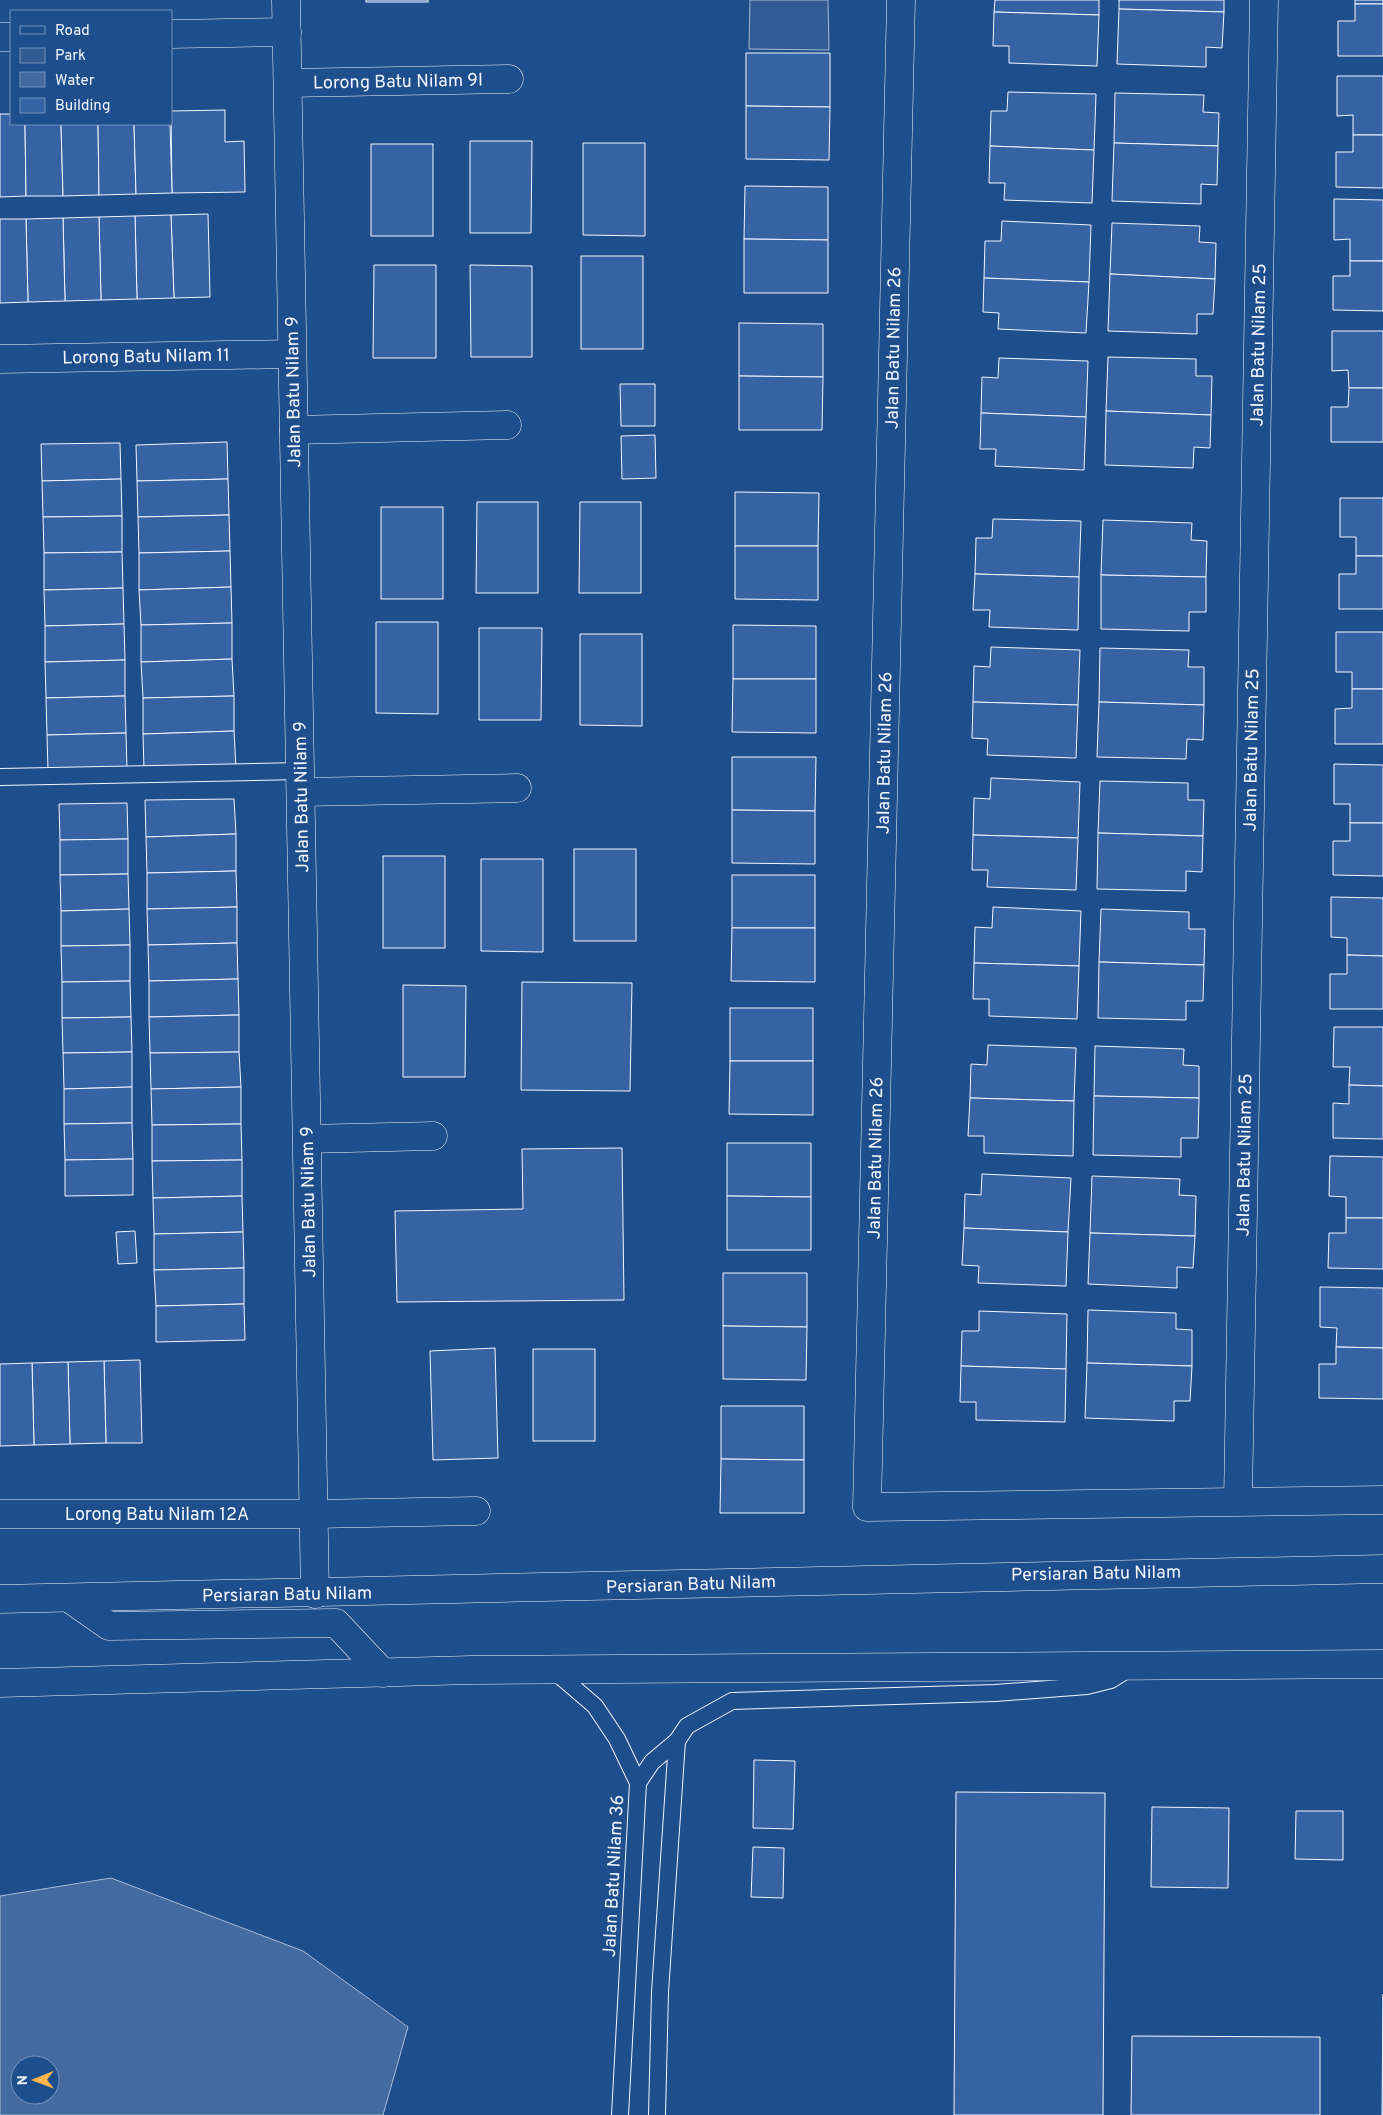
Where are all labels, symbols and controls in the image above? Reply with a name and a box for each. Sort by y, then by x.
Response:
legend [10,10,172,125]
text: Road [55,22,90,41]
text: Park [55,47,86,66]
street label: Lorong Batu Nilam 9I [313,70,483,95]
text: Water [55,72,95,91]
text: Building [55,97,110,116]
street label: Jalan Batu Nilam 25 [1247,263,1272,427]
street label: Jalan Batu Nilam 26 [882,266,907,430]
street label: Jalan Batu Nilam 9 [282,316,307,468]
street label: Lorong Batu Nilam 11 [62,345,230,370]
street label: Jalan Batu Nilam 25 [1240,668,1265,832]
street label: Jalan Batu Nilam 26 [873,671,898,835]
street label: Jalan Batu Nilam 9 [290,721,315,873]
street label: Jalan Batu Nilam 25 [1233,1073,1258,1237]
street label: Jalan Batu Nilam 26 [864,1076,889,1240]
street label: Jalan Batu Nilam 9 [297,1126,322,1278]
street label: Lorong Batu Nilam 12A [65,1504,249,1527]
street label: Persiaran Batu Nilam [1011,1562,1181,1587]
street label: Persiaran Batu Nilam [606,1571,777,1600]
street label: Persiaran Batu Nilam [202,1583,372,1608]
street label: Jalan Batu Nilam 36 [599,1794,630,1958]
north arrow [10,2055,60,2105]
text: N [15,2075,32,2085]

